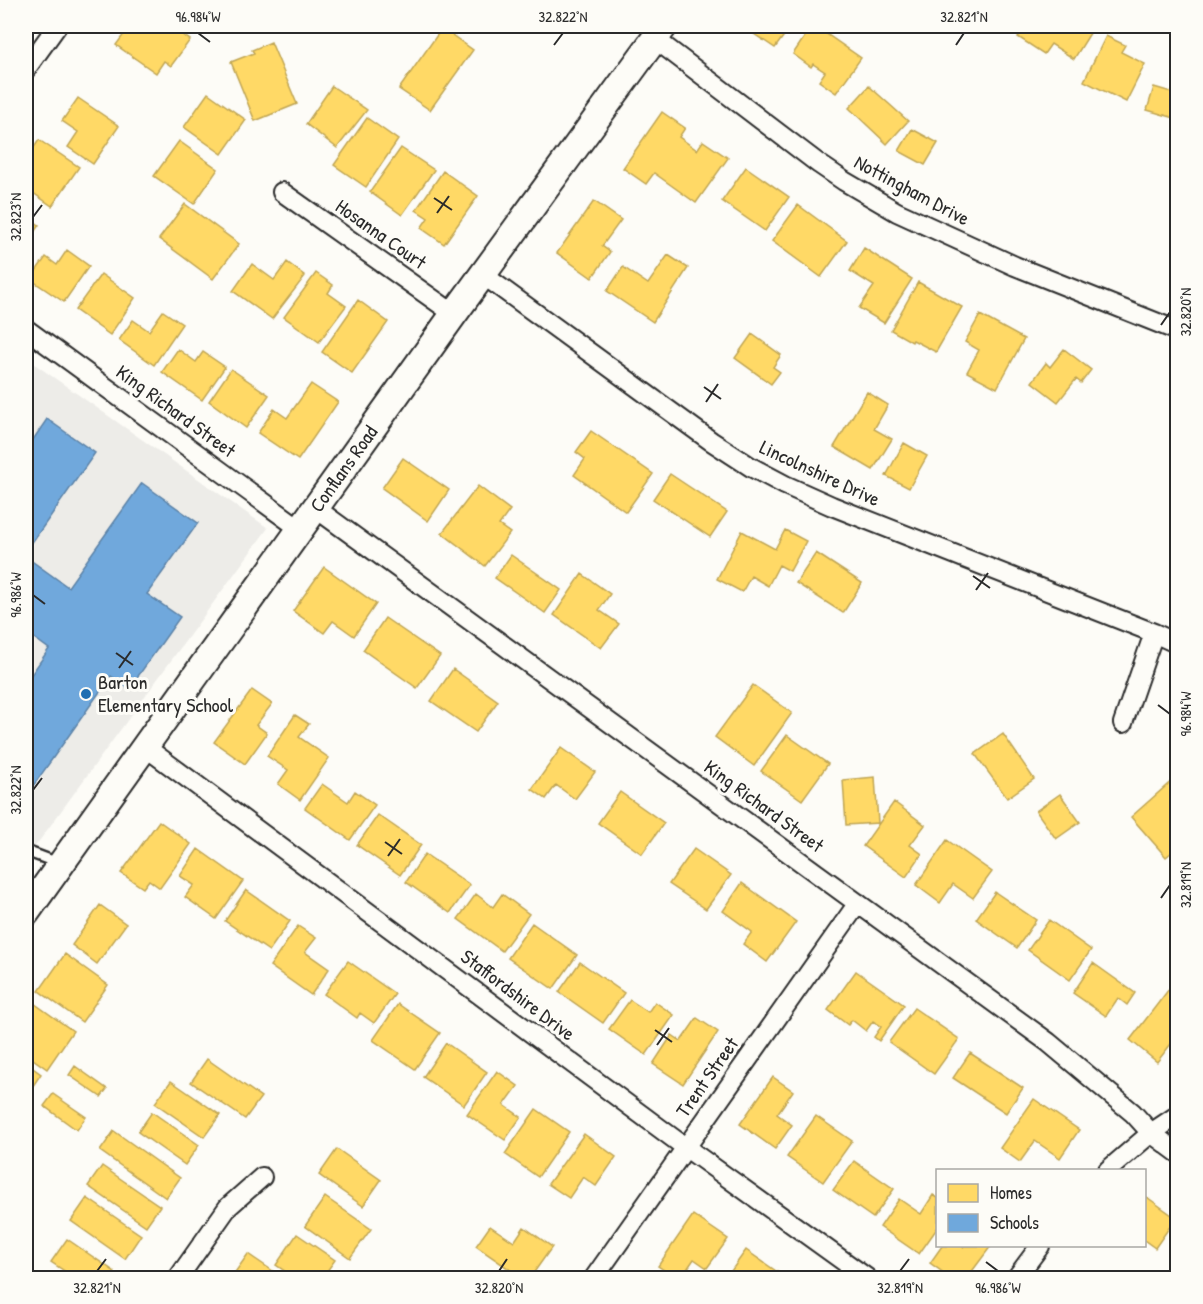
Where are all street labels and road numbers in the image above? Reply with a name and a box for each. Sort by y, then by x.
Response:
street label: Nottingham Drive [850,148,975,231]
street label: Hosanna Court [330,192,433,275]
street label: King Richard Street [111,358,242,464]
street label: Conflans Road [303,420,383,517]
street label: Lincolnshire Drive [756,433,885,512]
street label: King Richard Street [699,753,830,859]
street label: Staffordshire Drive [456,943,581,1046]
street label: Trent Street [669,1030,745,1122]

